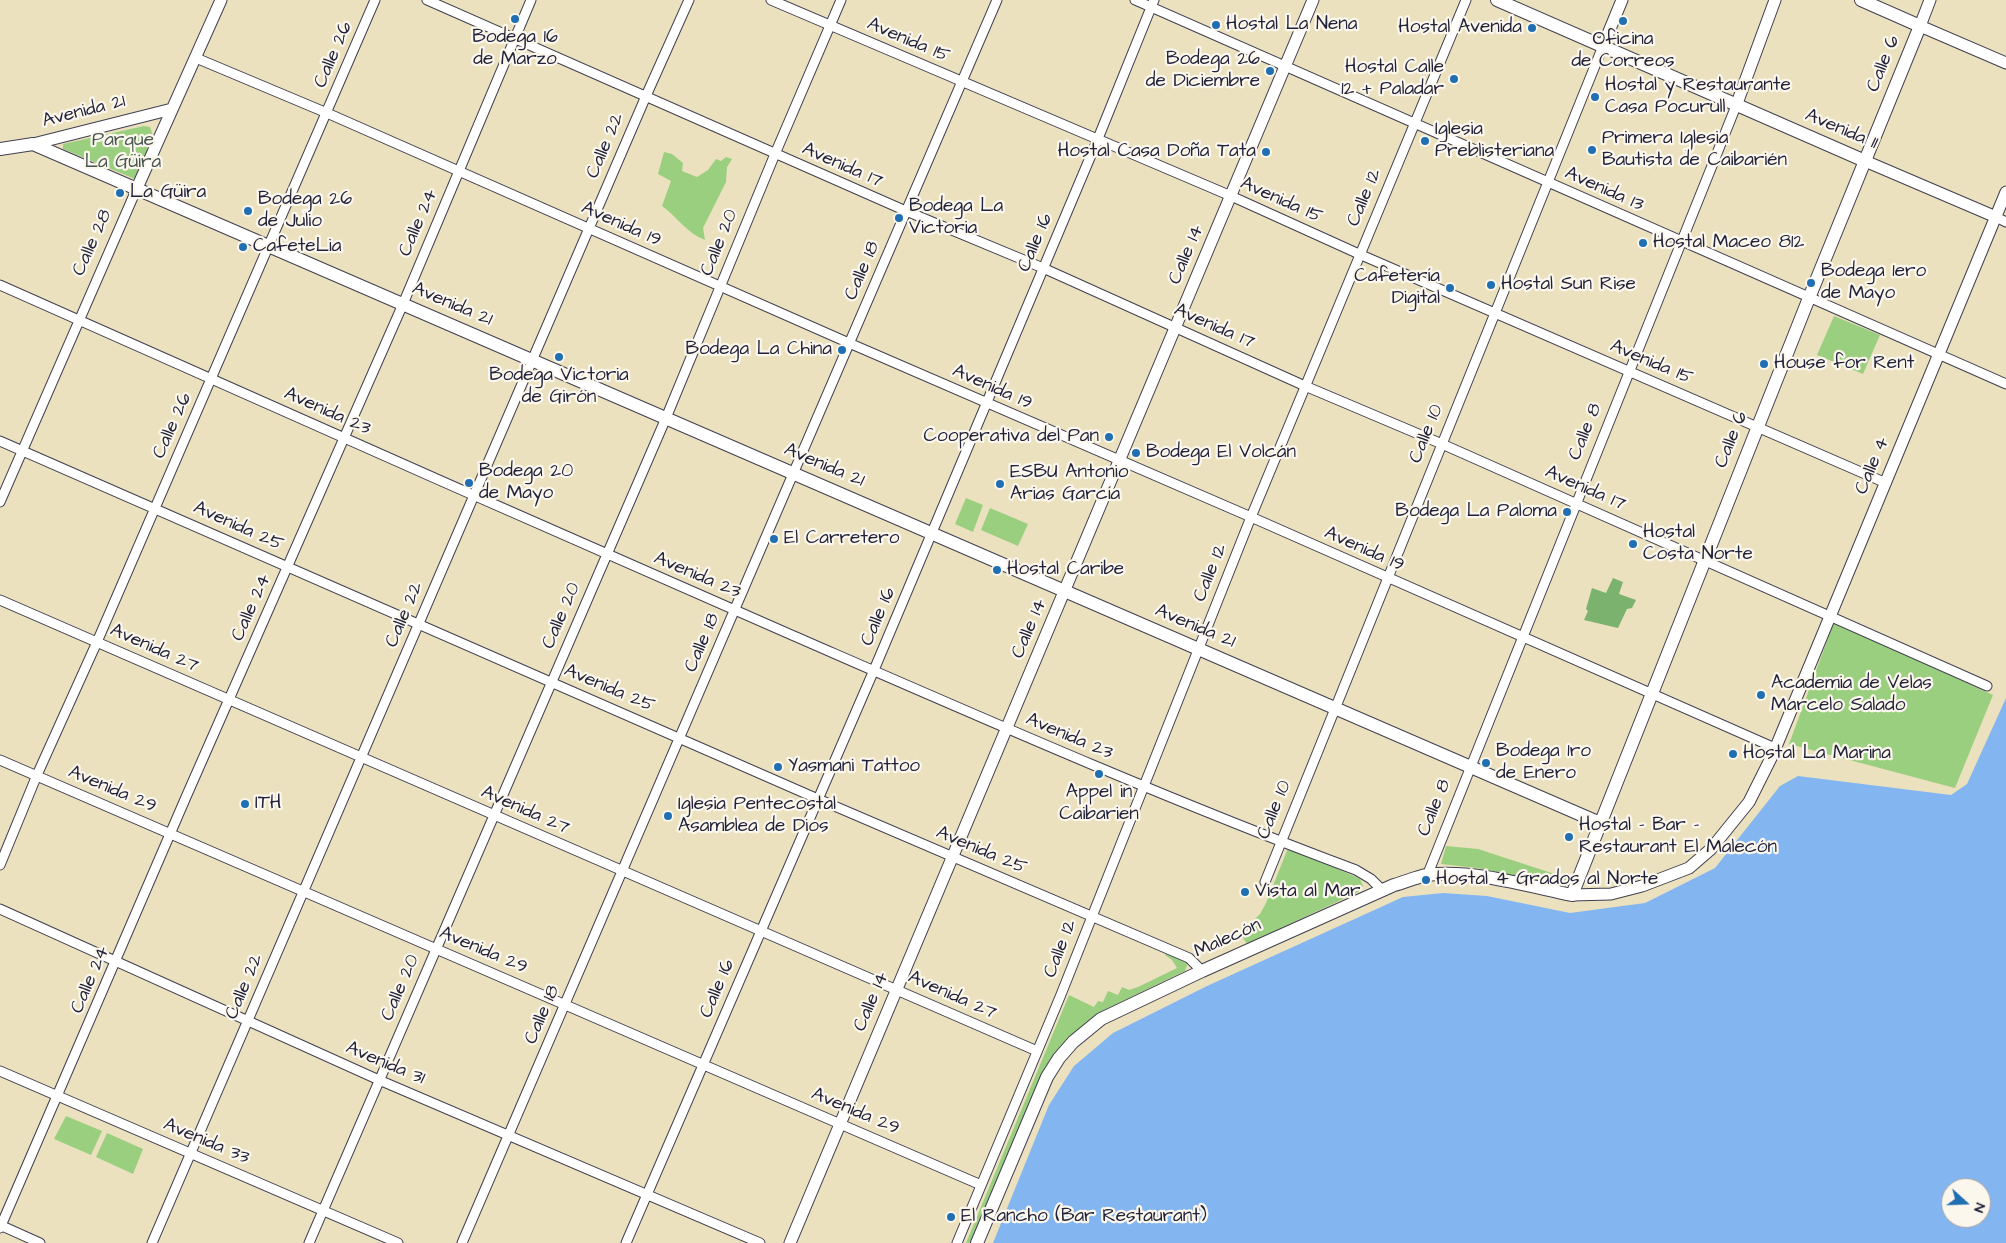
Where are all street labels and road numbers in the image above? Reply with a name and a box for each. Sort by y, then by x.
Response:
street label: Avenida 15 [863,13,953,69]
street label: Calle 26 [310,18,358,92]
street label: Calle 6 [1862,32,1906,96]
street label: Avenida 21 [40,91,128,133]
street label: Avenida 11 [1801,105,1881,155]
street label: Calle 22 [582,110,630,182]
street label: Avenida 17 [798,138,886,194]
street label: Avenida 13 [1561,163,1647,217]
street label: Calle 12 [1343,166,1387,230]
street label: Avenida 15 [1236,173,1326,229]
street label: Calle 24 [395,186,443,260]
street label: Avenida 19 [578,197,664,253]
street label: Calle 28 [68,206,118,280]
street label: Calle 20 [696,206,744,280]
street label: Calle 16 [1014,210,1058,276]
street label: Calle 14 [1164,222,1210,288]
street label: Calle 18 [840,238,886,304]
street label: Avenida 21 [408,278,496,332]
street label: Avenida 17 [1170,299,1258,355]
street label: Avenida 15 [1606,335,1696,391]
street label: Avenida 19 [949,360,1035,416]
street label: Avenida 23 [280,383,374,441]
street label: Calle 26 [148,389,198,463]
street label: Calle 8 [1564,400,1608,464]
street label: Calle 10 [1405,401,1449,467]
street label: Calle 6 [1710,408,1754,472]
street label: Calle 4 [1851,434,1895,498]
street label: Avenida 21 [780,439,868,493]
street label: Avenida 17 [1541,461,1629,517]
street label: Avenida 25 [190,497,286,557]
street label: Avenida 19 [1321,522,1407,578]
street label: Calle 12 [1189,541,1233,605]
street label: Avenida 23 [650,547,744,605]
street label: Calle 24 [227,571,277,645]
street label: Calle 22 [381,579,429,651]
street label: Calle 20 [538,579,586,653]
street label: Calle 16 [857,584,901,650]
street label: Calle 14 [1007,596,1053,662]
street label: Avenida 21 [1151,600,1239,654]
street label: Calle 18 [680,610,726,676]
street label: Avenida 27 [106,619,202,679]
street label: Avenida 25 [560,660,658,718]
street label: Avenida 23 [1022,708,1116,766]
street label: Avenida 29 [65,761,159,819]
street label: Calle 8 [1413,776,1457,840]
street label: Calle 10 [1253,777,1297,843]
street label: Avenida 27 [477,781,573,841]
street label: Avenida 25 [932,822,1030,880]
street label: Malecón [1191,914,1265,964]
street label: Calle 12 [1040,917,1082,981]
street label: Avenida 29 [436,922,530,980]
street label: Calle 24 [67,943,115,1017]
street label: Calle 22 [221,951,269,1023]
street label: Calle 20 [377,951,425,1025]
street label: Calle 16 [696,956,740,1022]
street label: Avenida 27 [904,966,1000,1026]
street label: Calle 14 [849,969,895,1035]
street label: Calle 18 [520,982,566,1048]
street label: Avenida 31 [342,1037,428,1091]
street label: Avenida 29 [808,1083,902,1141]
street label: Avenida 33 [160,1114,252,1170]

